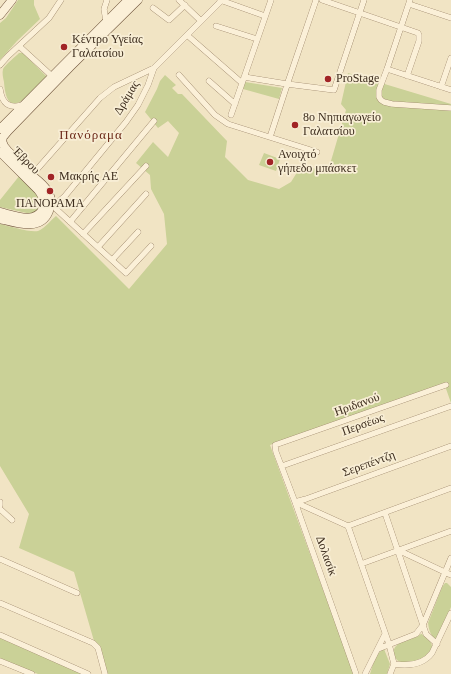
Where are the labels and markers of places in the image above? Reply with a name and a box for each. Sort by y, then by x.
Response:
place label: Κέντρο Υγείας Γαλατσίου [72,33,143,61]
marker: Κέντρο Υγείας Γαλατσίου [59,42,69,52]
place label: ProStage [336,72,379,86]
marker: ProStage [323,74,333,84]
place label: 8ο Νηπιαγωγείο Γαλατσίου [303,111,381,139]
marker: 8ο Νηπιαγωγείο Γαλατσίου [290,120,300,130]
place label: Ανοιχτό γήπεδο μπάσκετ [278,148,356,176]
marker: Ανοιχτό γήπεδο μπάσκετ [265,157,275,167]
place label: Μακρής ΑΕ [59,170,118,184]
marker: Μακρής ΑΕ [46,172,56,182]
marker: ΠΑΝΟΡΑΜΑ [45,186,55,196]
place label: ΠΑΝΟΡΑΜΑ [16,197,84,211]

